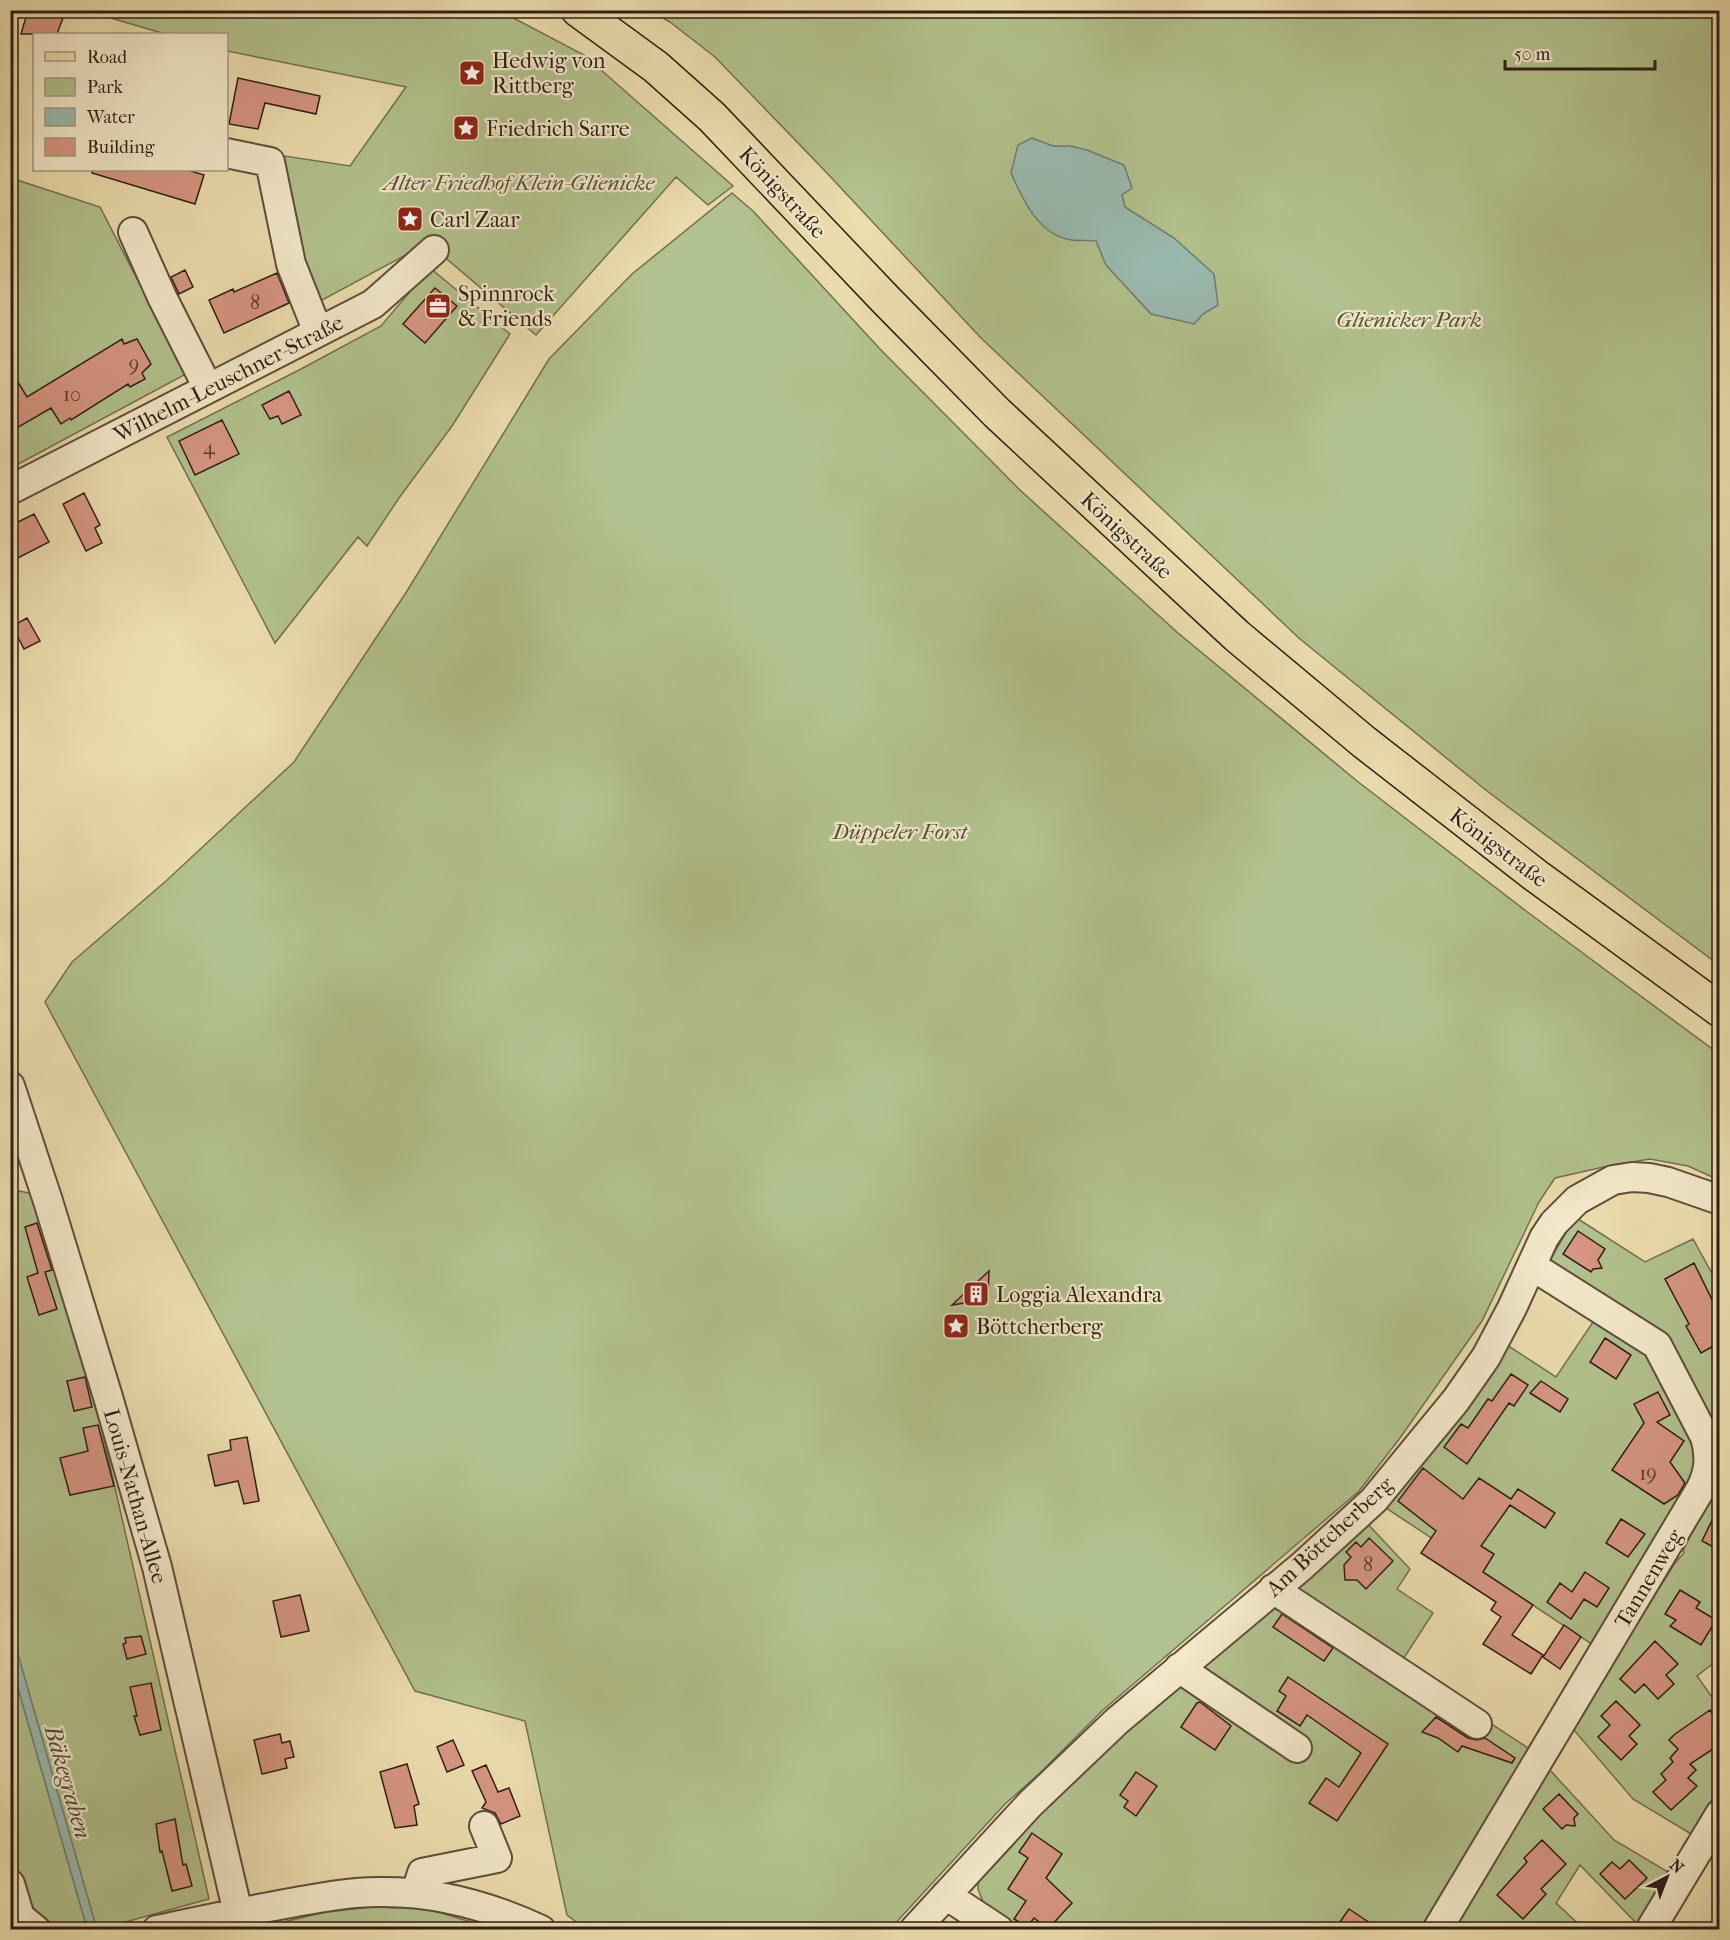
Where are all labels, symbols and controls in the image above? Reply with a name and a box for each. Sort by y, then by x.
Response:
legend [33,33,228,171]
scale bar [1505,33,1655,71]
text: 50 m [1514,44,1551,65]
text: Road [87,47,127,68]
place label: Hedwig von Rittberg [492,48,606,99]
place icon: Hedwig von Rittberg [457,58,487,88]
text: Park [87,77,124,98]
text: Water [86,107,135,128]
place icon: Friedrich Sarre [451,113,481,143]
place label: Friedrich Sarre [486,116,630,142]
text: Building [87,137,155,158]
street label: Königstraße [733,141,831,244]
park label: Alter Friedhof Klein-Glienicke [381,170,656,196]
place icon: Carl Zaar [395,204,425,234]
place label: Carl Zaar [430,207,520,233]
place label: Spinnrock & Friends [458,281,555,332]
house number: 8 [250,291,260,314]
office icon: Spinnrock & Friends [423,291,453,321]
park label: Glienicker Park [1336,307,1482,333]
street label: Wilhelm-Leuschner-Straße [108,310,348,449]
house number: 9 [129,353,139,376]
house number: 10 [63,383,81,406]
house number: 4 [203,436,216,459]
street label: Königstraße [1075,487,1178,585]
street label: Königstraße [1444,803,1553,893]
park label: Düppeler Forst [831,819,969,845]
building icon: Loggia Alexandra [961,1279,991,1309]
place label: Loggia Alexandra [996,1282,1163,1308]
place icon: Böttcherberg [941,1311,971,1341]
place label: Böttcherberg [976,1314,1103,1340]
street label: Louis-Nathan-Allee [98,1406,172,1587]
house number: 19 [1639,1462,1657,1485]
street label: Am Böttcherberg [1260,1471,1399,1603]
street label: Tannenweg [1609,1524,1689,1633]
house number: 8 [1363,1553,1373,1576]
water label: Bäkegraben [38,1720,98,1842]
north arrow [1637,1847,1697,1907]
text: N [1666,1855,1688,1878]

